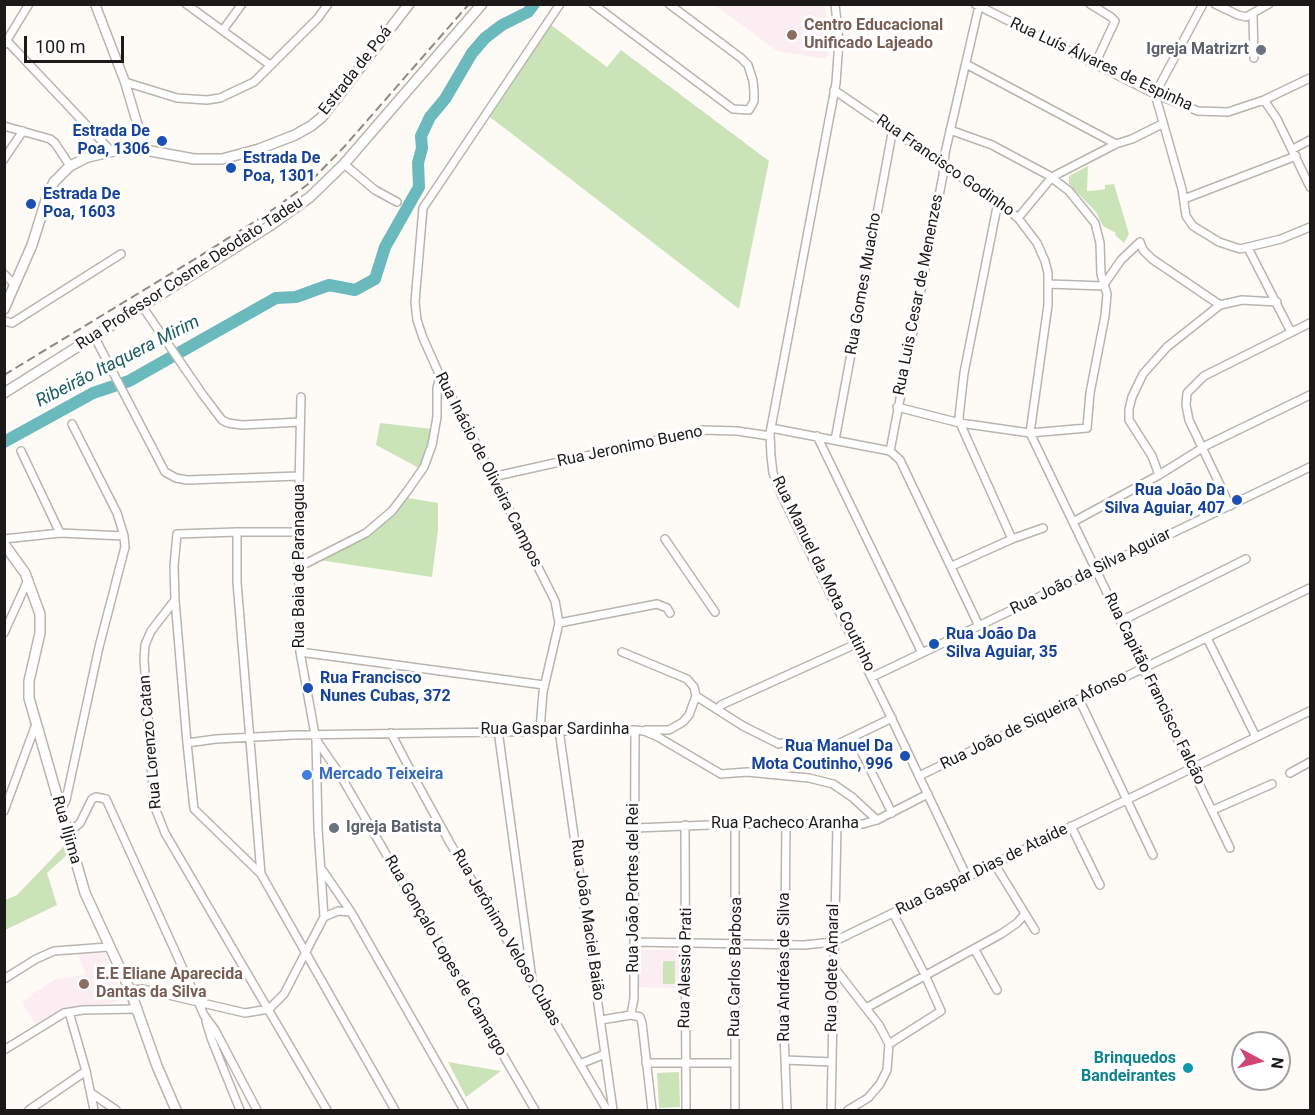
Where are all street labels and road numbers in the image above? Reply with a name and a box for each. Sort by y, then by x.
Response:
street label: Rua Luís Álvares de Espinha [1007,14,1195,116]
street label: Estrada de Poá [315,23,397,119]
street label: Rua Francisco Godinho [872,111,1018,221]
street label: Rua Professor Cosme Deodato Tadeu [73,193,307,355]
street label: Rua Luis Cesar de Menenzes [890,193,948,397]
street label: Rua Gomes Muacho [842,211,886,357]
street label: Rua Inácio de Oliveira Campos [430,369,546,571]
street label: Rua Jeronimo Bueno [556,422,704,472]
street label: Rua Manuel da Mota Coutinho [767,473,879,675]
street label: Rua Baia de Paranagua [290,484,310,648]
street label: Rua João da Silva Aguiar [1007,525,1175,619]
street label: Rua Capitão Francisco Falcão [1099,590,1209,788]
street label: Rua João de Siqueira Afonso [937,667,1131,775]
street label: Rua Lorenzo Catan [136,674,166,810]
street label: Rua Gaspar Sardinha [480,720,630,740]
street label: Rua Iljima [47,794,85,866]
street label: Rua João Portes del Rei [624,803,644,973]
street label: Rua Pacheco Aranha [711,814,859,834]
street label: Rua Gaspar Dias de Ataíde [893,820,1071,920]
street label: Rua João Maciel Baião [566,838,608,1002]
street label: Rua Jerônimo Veloso Cubas [447,846,565,1030]
street label: Rua Gonçalo Lopes de Camargo [380,852,510,1060]
street label: Rua Andréas de Silva [775,892,795,1042]
street label: Rua Carlos Barbosa [725,897,747,1037]
street label: Rua Odete Amaral [822,904,844,1032]
street label: Rua Alessio Prati [675,907,697,1029]

